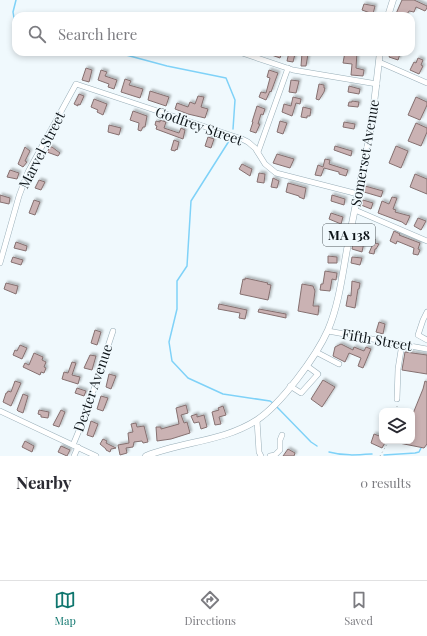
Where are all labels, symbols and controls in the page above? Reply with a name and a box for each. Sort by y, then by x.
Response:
search box [12,12,415,56]
icon: search [26,23,48,45]
text: Search here [58,24,137,44]
street label: Somerset Avenue [346,98,383,208]
street label: Godfrey Street [153,102,246,150]
street label: Marvel Street [14,107,70,192]
road number: MA 138 [323,224,375,246]
street label: Fifth Street [340,324,415,355]
street label: Dexter Avenue [69,342,116,434]
map controls [379,408,415,444]
button: layers [379,408,415,444]
text: Nearby [16,471,71,493]
text: 0 results [360,474,411,491]
tab: Map [54,589,76,628]
tab: Directions [184,589,236,628]
tab: Saved [344,589,373,628]

